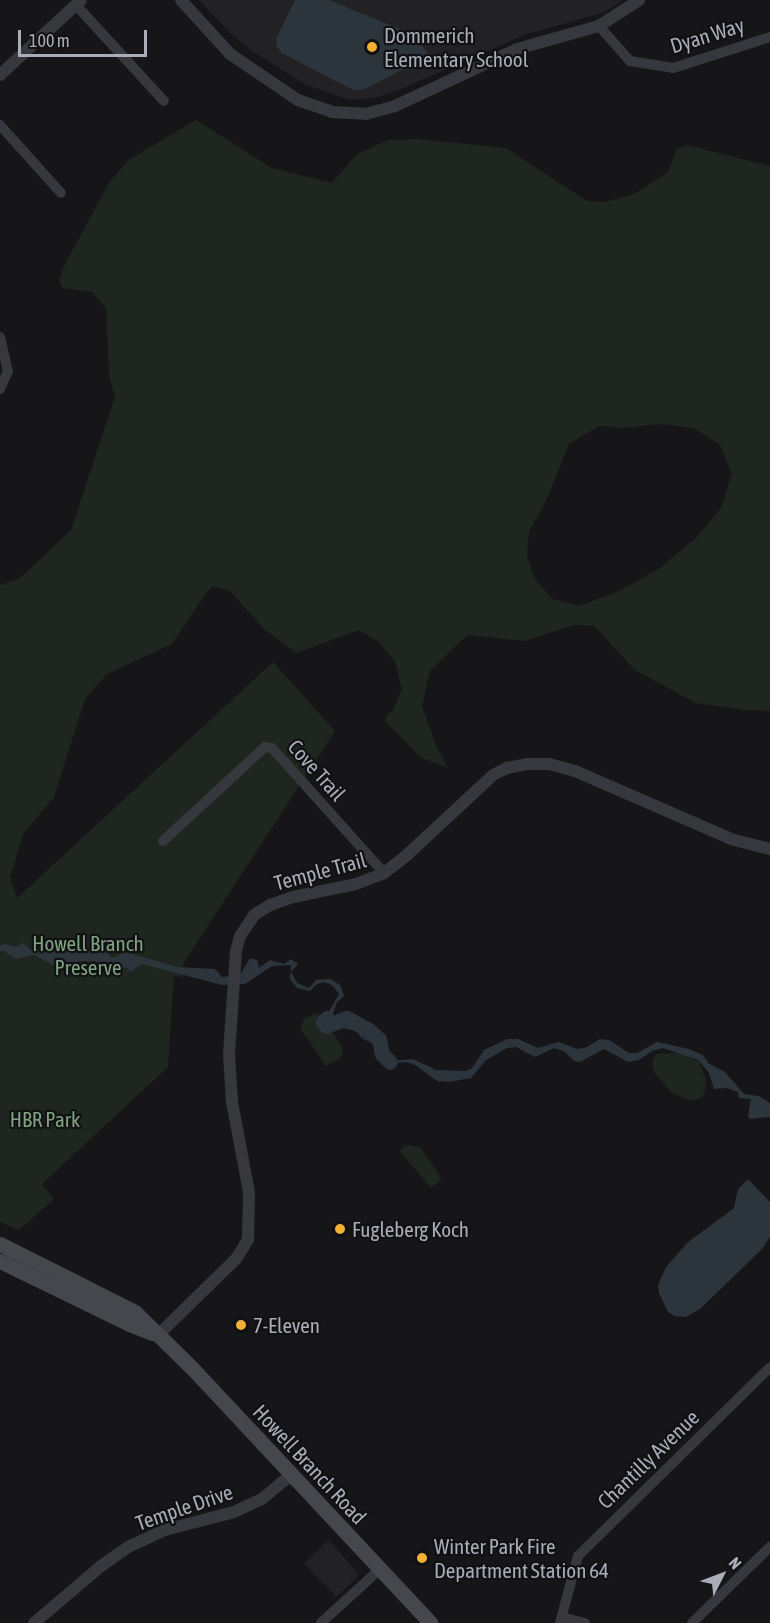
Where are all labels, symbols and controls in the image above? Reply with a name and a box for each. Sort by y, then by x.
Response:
street label: Dyan Way [667,12,747,58]
scale bar [21,18,150,56]
place label: Dommerich Elementary School [384,22,528,72]
text: 100 m [29,30,70,51]
marker: Dommerich Elementary School [365,40,379,54]
street label: Cove Trail [283,734,351,806]
street label: Temple Trail [271,847,369,895]
park label: Howell Branch Preserve [32,930,144,980]
park label: HBR Park [10,1106,80,1132]
place label: Fugleberg Koch [352,1216,469,1242]
marker: Fugleberg Koch [333,1222,347,1236]
place label: 7-Eleven [253,1312,320,1338]
marker: 7-Eleven [234,1318,248,1332]
street label: Howell Branch Road [248,1399,372,1529]
street label: Chantilly Avenue [592,1404,704,1514]
street label: Temple Drive [132,1479,236,1535]
place label: Winter Park Fire Department Station 64 [434,1533,609,1583]
north arrow [692,1545,752,1605]
marker: Winter Park Fire Department Station 64 [415,1551,429,1565]
text: N [726,1553,745,1572]

